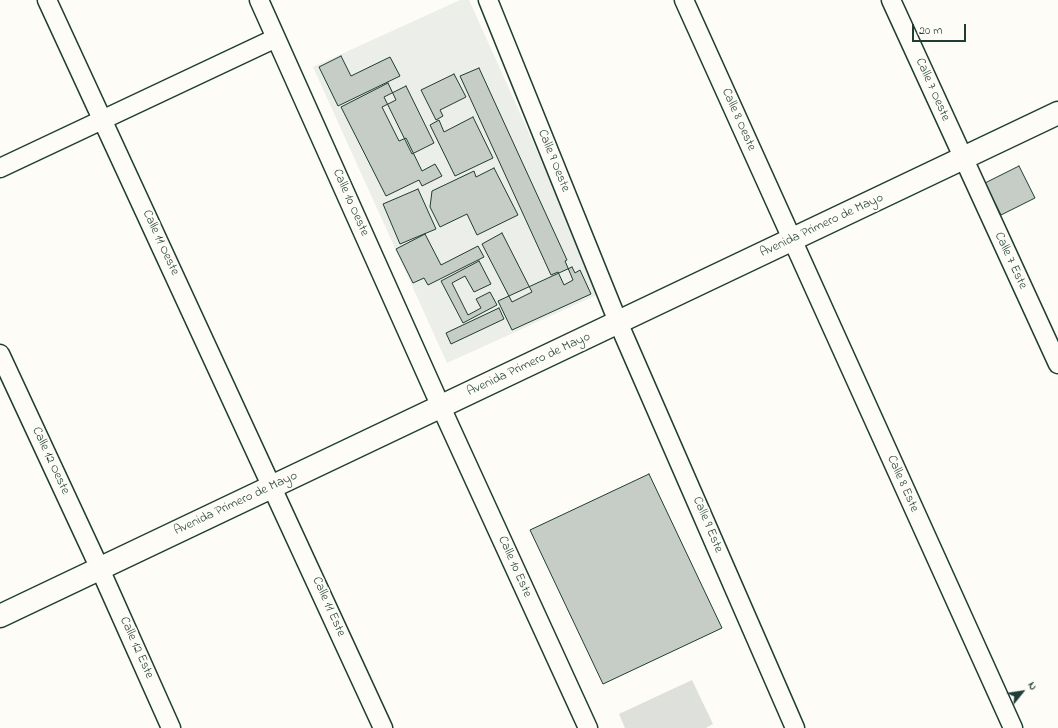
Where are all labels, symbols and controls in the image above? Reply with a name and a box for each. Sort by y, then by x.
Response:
scale bar [914,16,968,42]
text: 20 m [919,22,942,40]
street label: Calle 7 Oeste [911,56,953,124]
street label: Calle 8 Oeste [717,86,759,154]
street label: Calle 9 Oeste [533,128,573,194]
street label: Calle 10 Oeste [328,167,372,239]
street label: Avenida Primero de Mayo [758,191,886,261]
street label: Calle 11 Oeste [138,208,182,278]
street label: Calle 7 Este [990,230,1030,292]
street label: Avenida Primero de Mayo [465,330,593,400]
street label: Calle 12 Oeste [28,425,72,497]
street label: Calle 8 Este [883,453,921,515]
street label: Avenida Primero de Mayo [172,469,300,539]
street label: Calle 9 Este [688,495,726,555]
street label: Calle 10 Este [494,534,534,600]
street label: Calle 11 Este [308,575,348,639]
street label: Calle 12 Este [115,615,157,681]
north arrow [1002,672,1042,712]
text: N [1024,679,1041,693]

